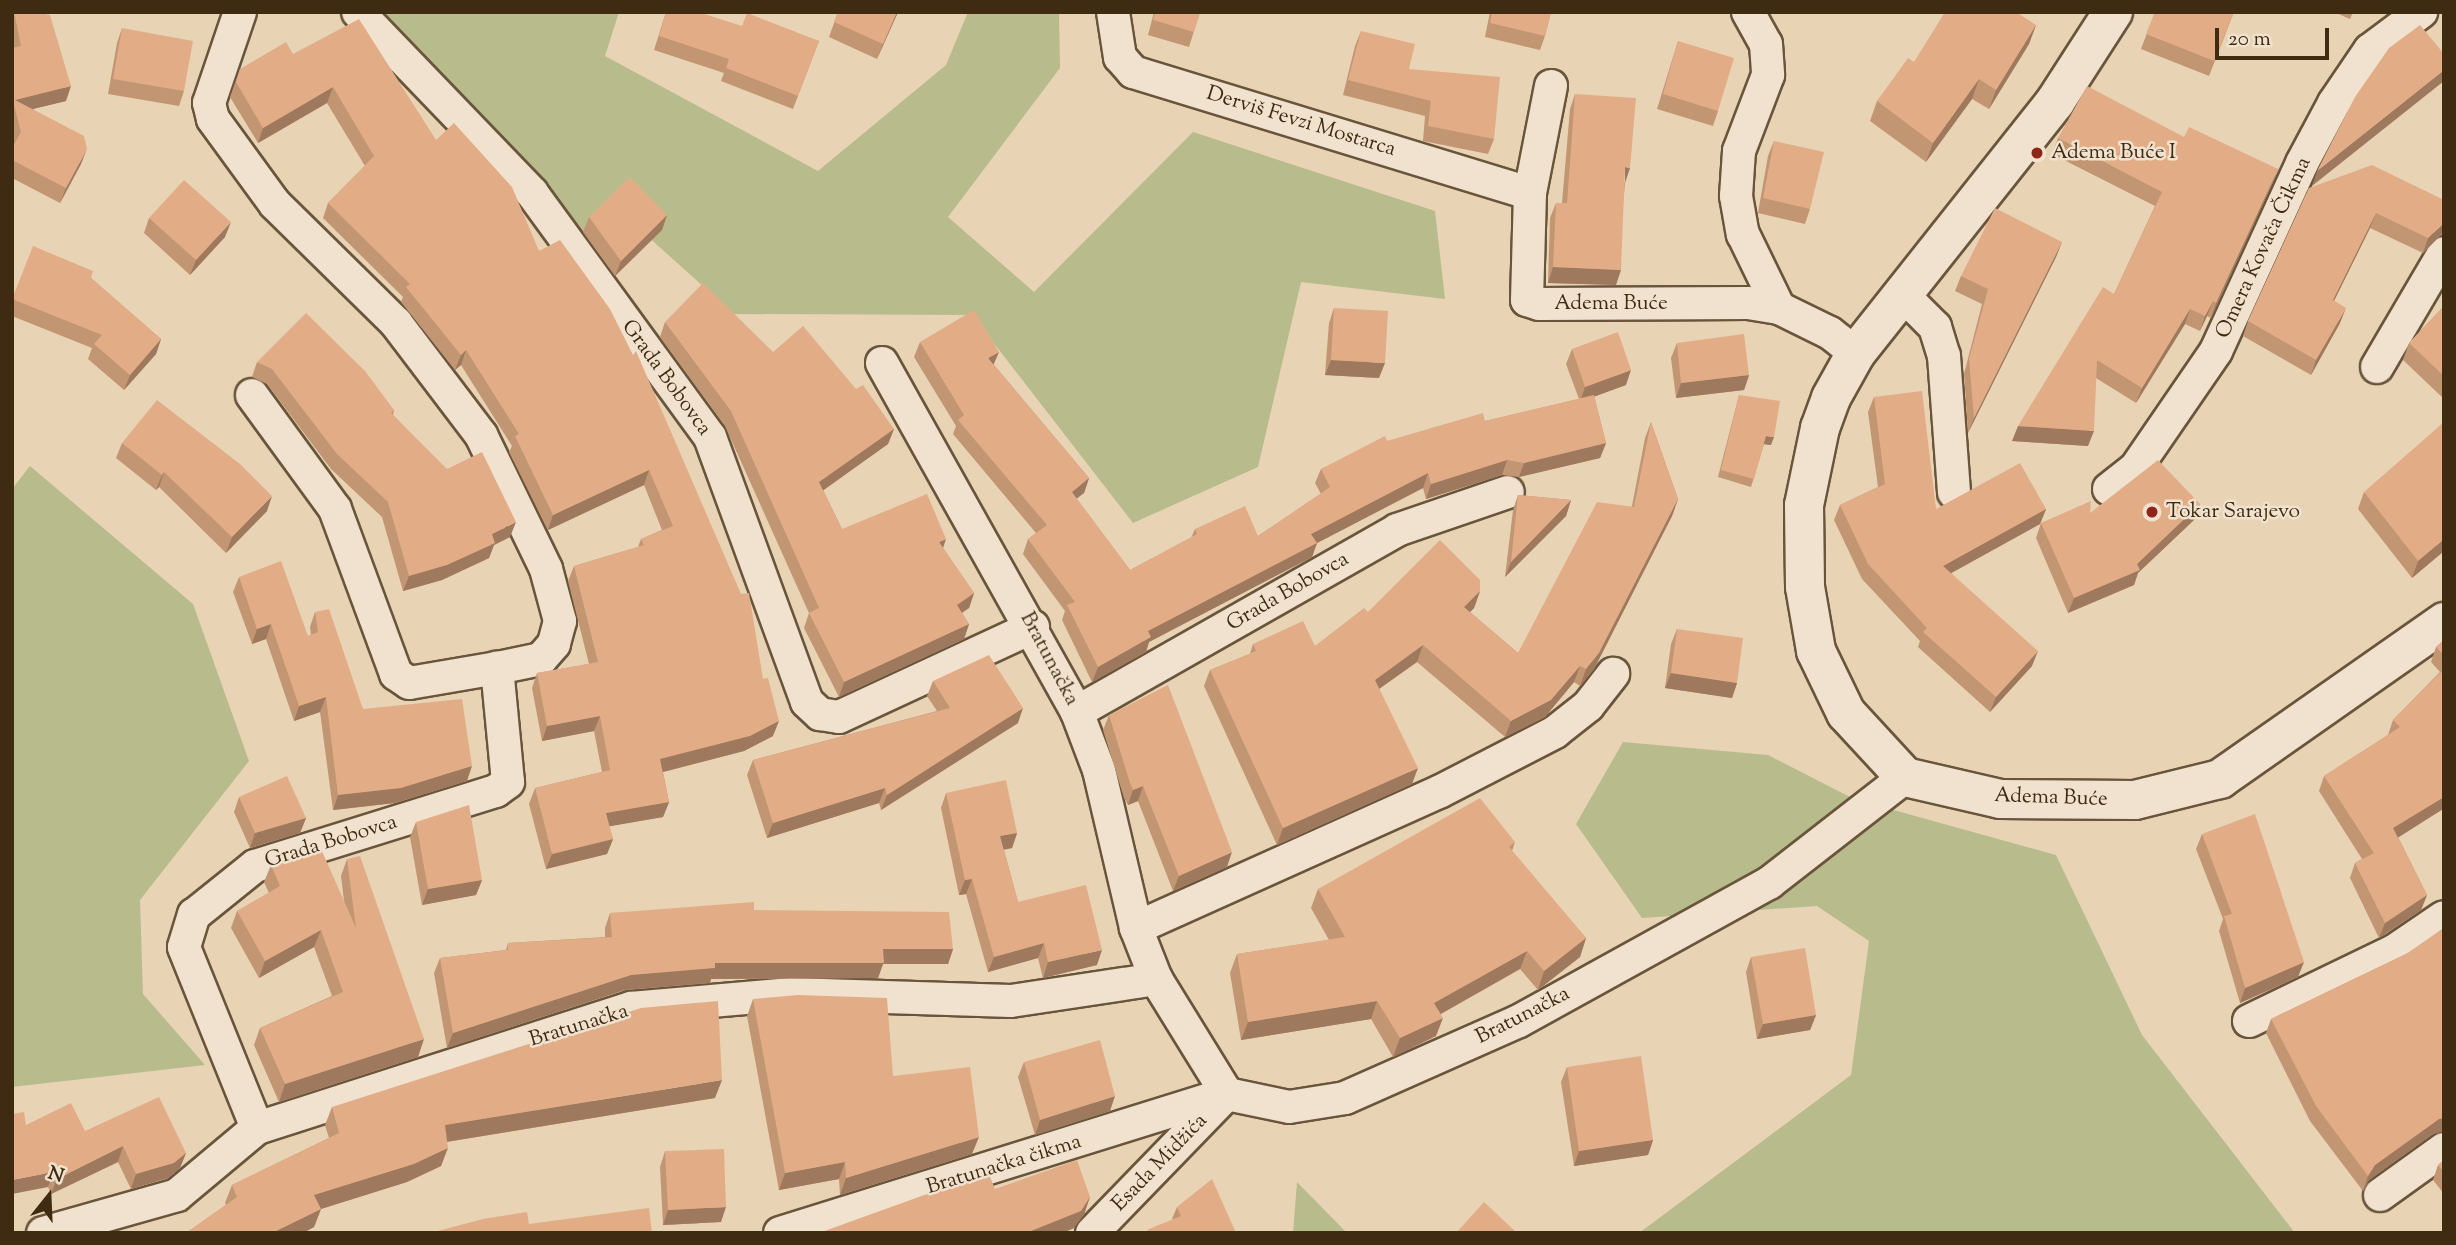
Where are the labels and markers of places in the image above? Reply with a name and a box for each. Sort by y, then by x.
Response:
place label: Adema Buće I [2051,140,2176,166]
marker: Adema Buće I [2029,145,2045,161]
place label: Tokar Sarajevo [2166,499,2300,525]
marker: Tokar Sarajevo [2144,504,2160,520]

